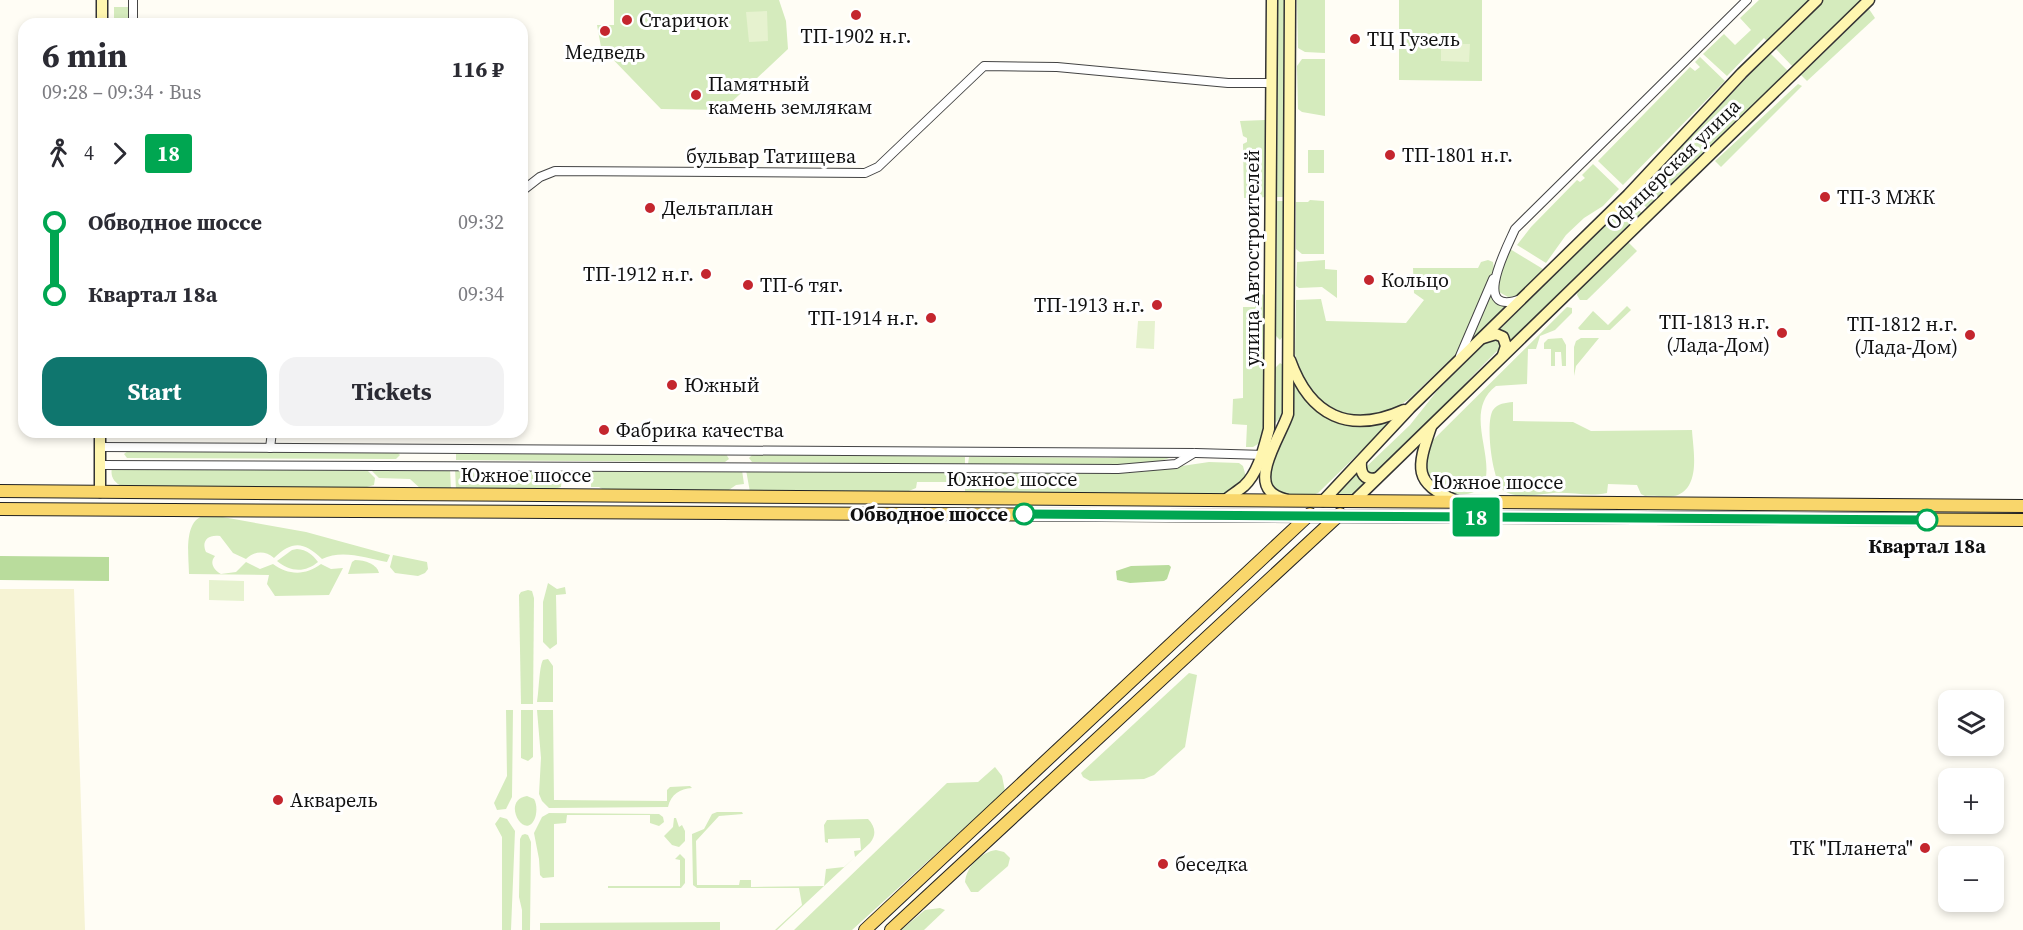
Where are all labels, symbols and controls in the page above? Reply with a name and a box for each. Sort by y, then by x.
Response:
place label: Старичок [639,6,729,34]
marker: ТП-1902 н.г. [849,8,863,22]
marker: Старичок [620,13,634,27]
place label: ТП-1902 н.г. [800,22,912,50]
marker: Медведь [598,24,612,38]
place label: ТЦ Гузель [1367,25,1460,53]
marker: ТЦ Гузель [1348,32,1362,46]
text: 6 min [42,33,128,78]
place label: Медведь [565,38,645,66]
text: 116 ₽ [452,54,504,84]
place label: Памятный камень землякам [708,70,872,121]
text: 09:28 – 09:34 · Bus [42,78,201,106]
marker: Памятный камень землякам [689,88,703,102]
street label: Офицерская улица [1599,91,1747,236]
icon: walk [42,137,75,170]
icon: forward [103,137,136,170]
text: 4 [84,139,94,167]
text: 18 [157,139,180,168]
place label: ТП-1801 н.г. [1402,141,1513,169]
street label: бульвар Татищева [686,142,857,170]
marker: ТП-1801 н.г. [1383,148,1397,162]
street label: улица Автостроителей [1238,150,1266,366]
place label: ТП-3 МЖК [1837,183,1936,211]
marker: ТП-3 МЖК [1818,190,1832,204]
place label: Дельтаплан [662,194,774,222]
marker: Дельтаплан [643,201,657,215]
text: Обводное шоссе [88,207,262,237]
text: 09:32 [458,208,504,236]
place label: ТП-1912 н.г. [583,260,694,288]
place label: Кольцо [1381,266,1449,294]
marker: ТП-1912 н.г. [699,267,713,281]
place label: ТП-6 тяг. [760,271,843,299]
marker: Кольцо [1362,273,1376,287]
marker: ТП-6 тяг. [741,278,755,292]
text: Квартал 18а [88,279,217,309]
text: 09:34 [458,280,504,308]
place label: ТП-1913 н.г. [1034,291,1145,319]
marker: ТП-1913 н.г. [1150,298,1164,312]
place label: ТП-1914 н.г. [808,304,919,332]
place label: ТП-1813 н.г. (Лада-Дом) [1659,308,1770,359]
place label: ТП-1812 н.г. (Лада-Дом) [1847,310,1958,361]
marker: ТП-1914 н.г. [924,311,938,325]
marker: ТП-1813 н.г. (Лада-Дом) [1775,326,1789,340]
marker: ТП-1812 н.г. (Лада-Дом) [1963,328,1977,342]
button: Start [42,357,267,426]
button: Tickets [279,357,504,426]
place label: Южный [684,371,760,399]
marker: Южный [665,378,679,392]
place label: Фабрика качества [616,416,785,444]
marker: Фабрика качества [597,423,611,437]
street label: Южное шоссе [461,461,591,489]
street label: Южное шоссе [947,465,1077,493]
street label: Южное шоссе [1433,468,1563,496]
line badge: 18 [1449,498,1503,536]
place label: Обводное шоссе [850,500,1008,528]
marker: Обводное шоссе [1013,503,1035,525]
text: 18 [1465,503,1487,532]
marker: Квартал 18а [1916,509,1938,531]
place label: Квартал 18а [1868,532,1986,560]
map controls [1938,690,2004,912]
button: layers [1938,690,2004,756]
button: + [1938,768,2004,834]
place label: Акварель [290,786,378,814]
marker: Акварель [271,793,285,807]
place label: ТК "Планета" [1790,834,1913,862]
marker: ТК "Планета" [1918,841,1932,855]
button: − [1938,846,2004,912]
place label: беседка [1175,850,1249,878]
marker: беседка [1156,857,1170,871]

